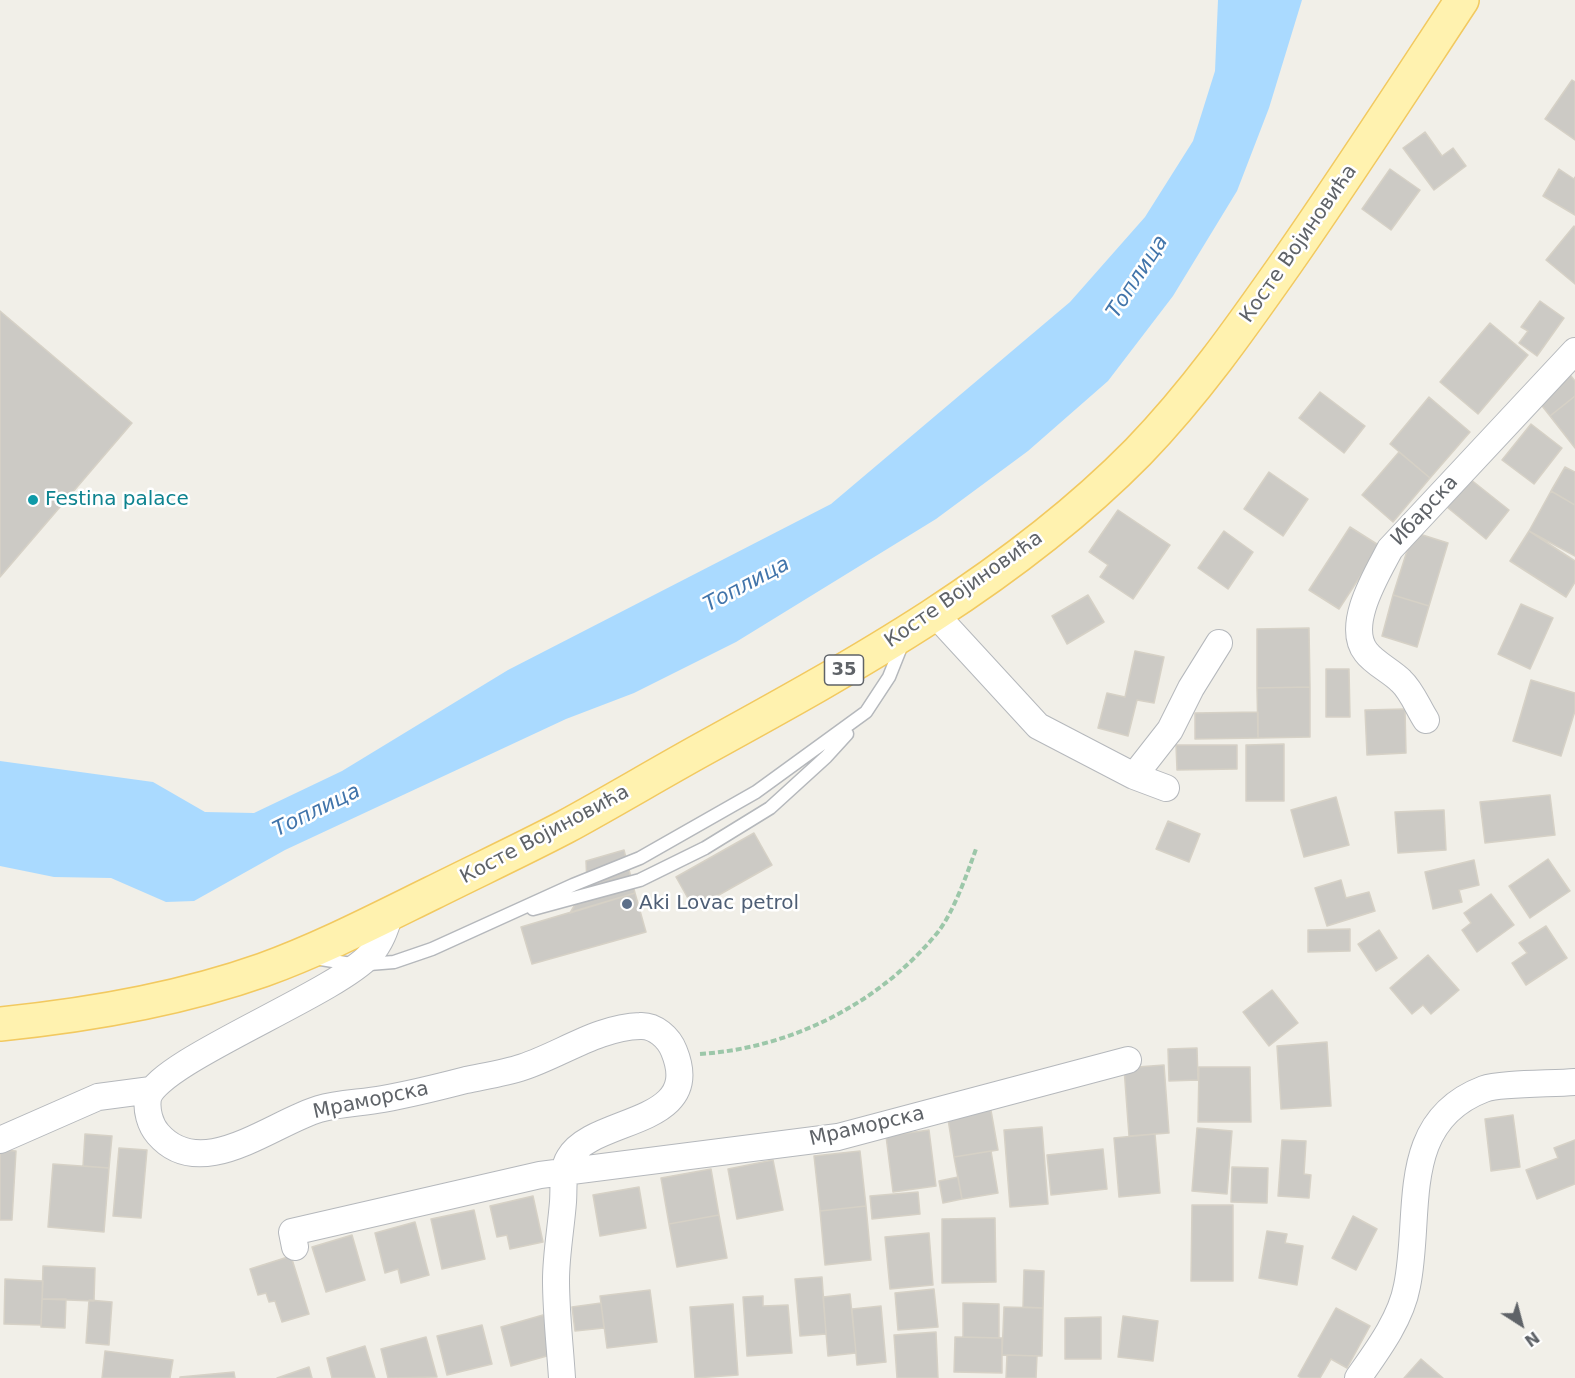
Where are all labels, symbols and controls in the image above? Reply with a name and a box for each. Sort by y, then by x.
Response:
street label: Косте Војиновића [1235,160,1363,328]
water label: Топлица [1102,231,1174,323]
street label: Ибарска [1386,471,1464,551]
place label: Festina palace [45,488,189,512]
marker: Festina palace [26,493,40,507]
street label: Косте Војиновића [880,526,1048,654]
water label: Топлица [700,552,794,618]
road number: 35 [824,655,864,685]
water label: Топлица [269,779,365,843]
street label: Косте Војиновића [457,780,633,890]
place label: Aki Lovac petrol [639,892,799,916]
marker: Aki Lovac petrol [620,897,634,911]
street label: Мраморска [311,1077,431,1125]
street label: Мраморска [807,1102,927,1152]
north arrow [1491,1294,1551,1354]
text: N [1521,1327,1543,1351]

